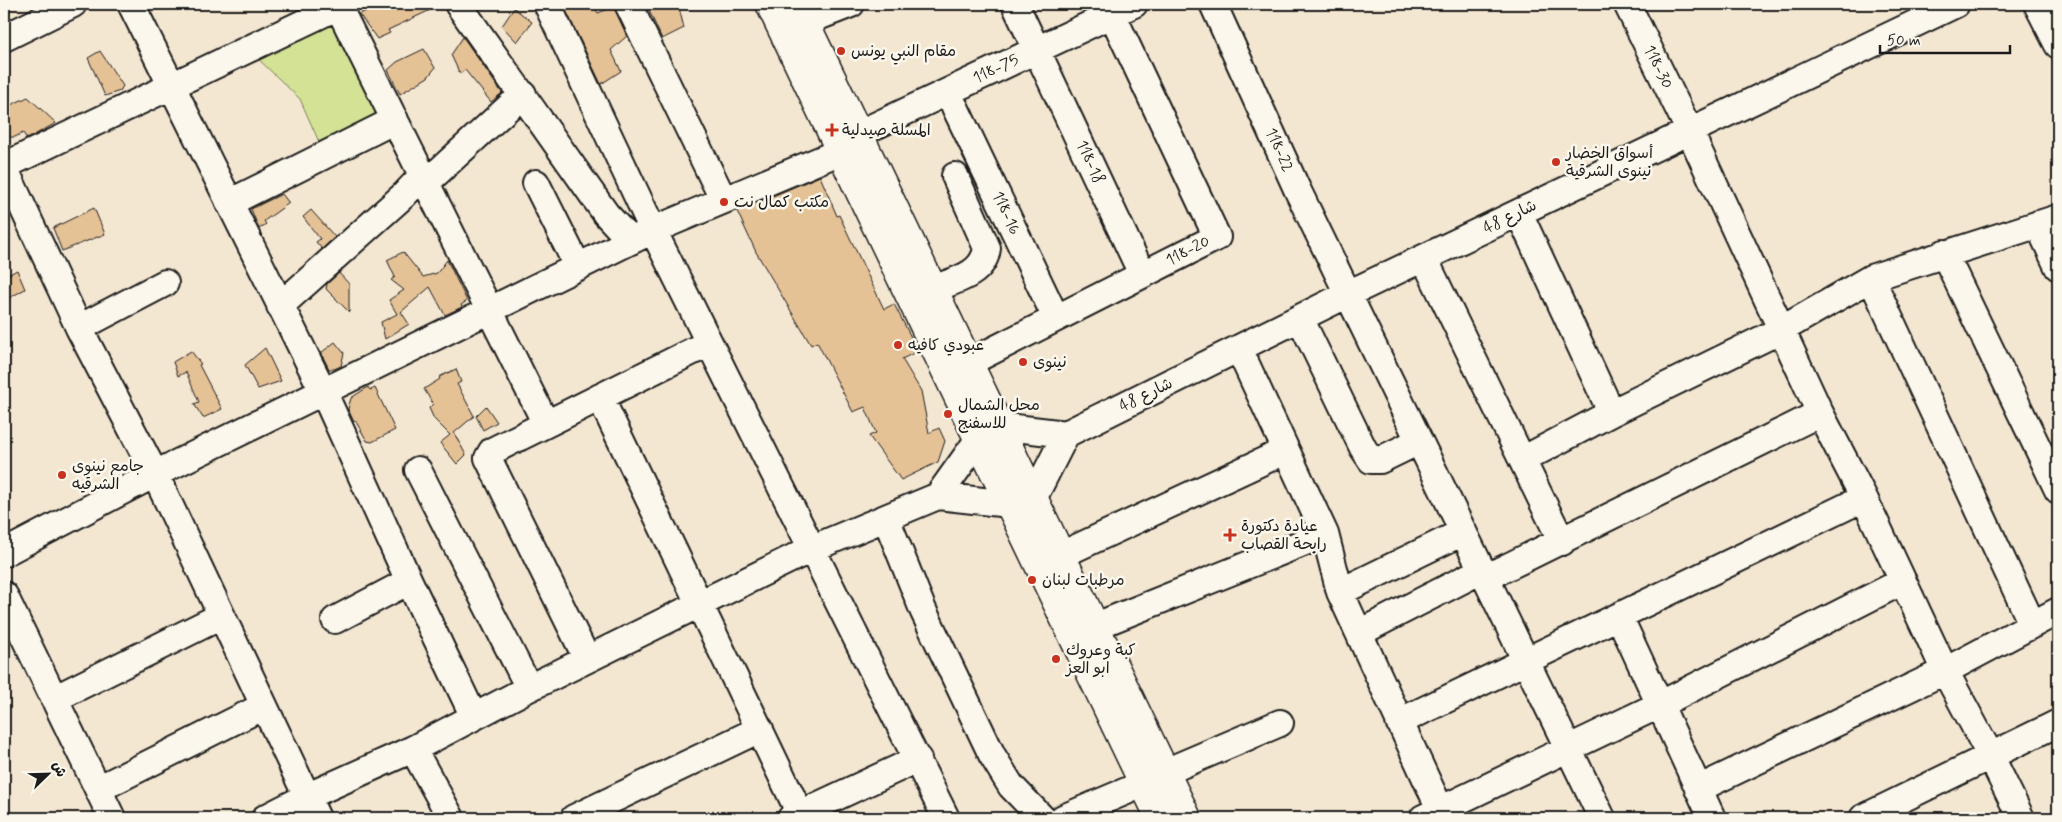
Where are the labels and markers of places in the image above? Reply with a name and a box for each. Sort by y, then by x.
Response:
place label: مقام النبي يونس [851,41,956,65]
marker: مقام النبي يونس [835,45,847,57]
place label: المسلة صيدلية [842,120,931,141]
marker: المسلة صيدلية [826,124,838,136]
place label: أسواق الخضار نينوى الشرقية [1564,143,1653,182]
marker: أسواق الخضار نينوى الشرقية [1550,156,1562,168]
place label: مكتب كمال نت [734,192,829,213]
marker: مكتب كمال نت [718,196,730,208]
place label: عبودي كافيه [908,335,984,356]
marker: عبودي كافيه [892,339,904,351]
place label: نينوى [1033,352,1067,373]
marker: نينوى [1017,356,1029,368]
place label: محل الشمال للاسفنج [958,395,1040,434]
marker: محل الشمال للاسفنج [942,408,954,420]
place label: جامع نينوى الشرقيه [72,456,144,495]
marker: جامع نينوى الشرقيه [56,469,68,481]
place label: عيادة دكتورة رابحة القصاب [1241,516,1327,555]
marker: عيادة دكتورة رابحة القصاب [1223,528,1237,542]
place label: مرطبات لبنان [1042,570,1125,591]
marker: مرطبات لبنان [1026,574,1038,586]
place label: كبة وعروك ابو العز [1064,640,1136,679]
marker: كبة وعروك ابو العز [1050,653,1062,665]

